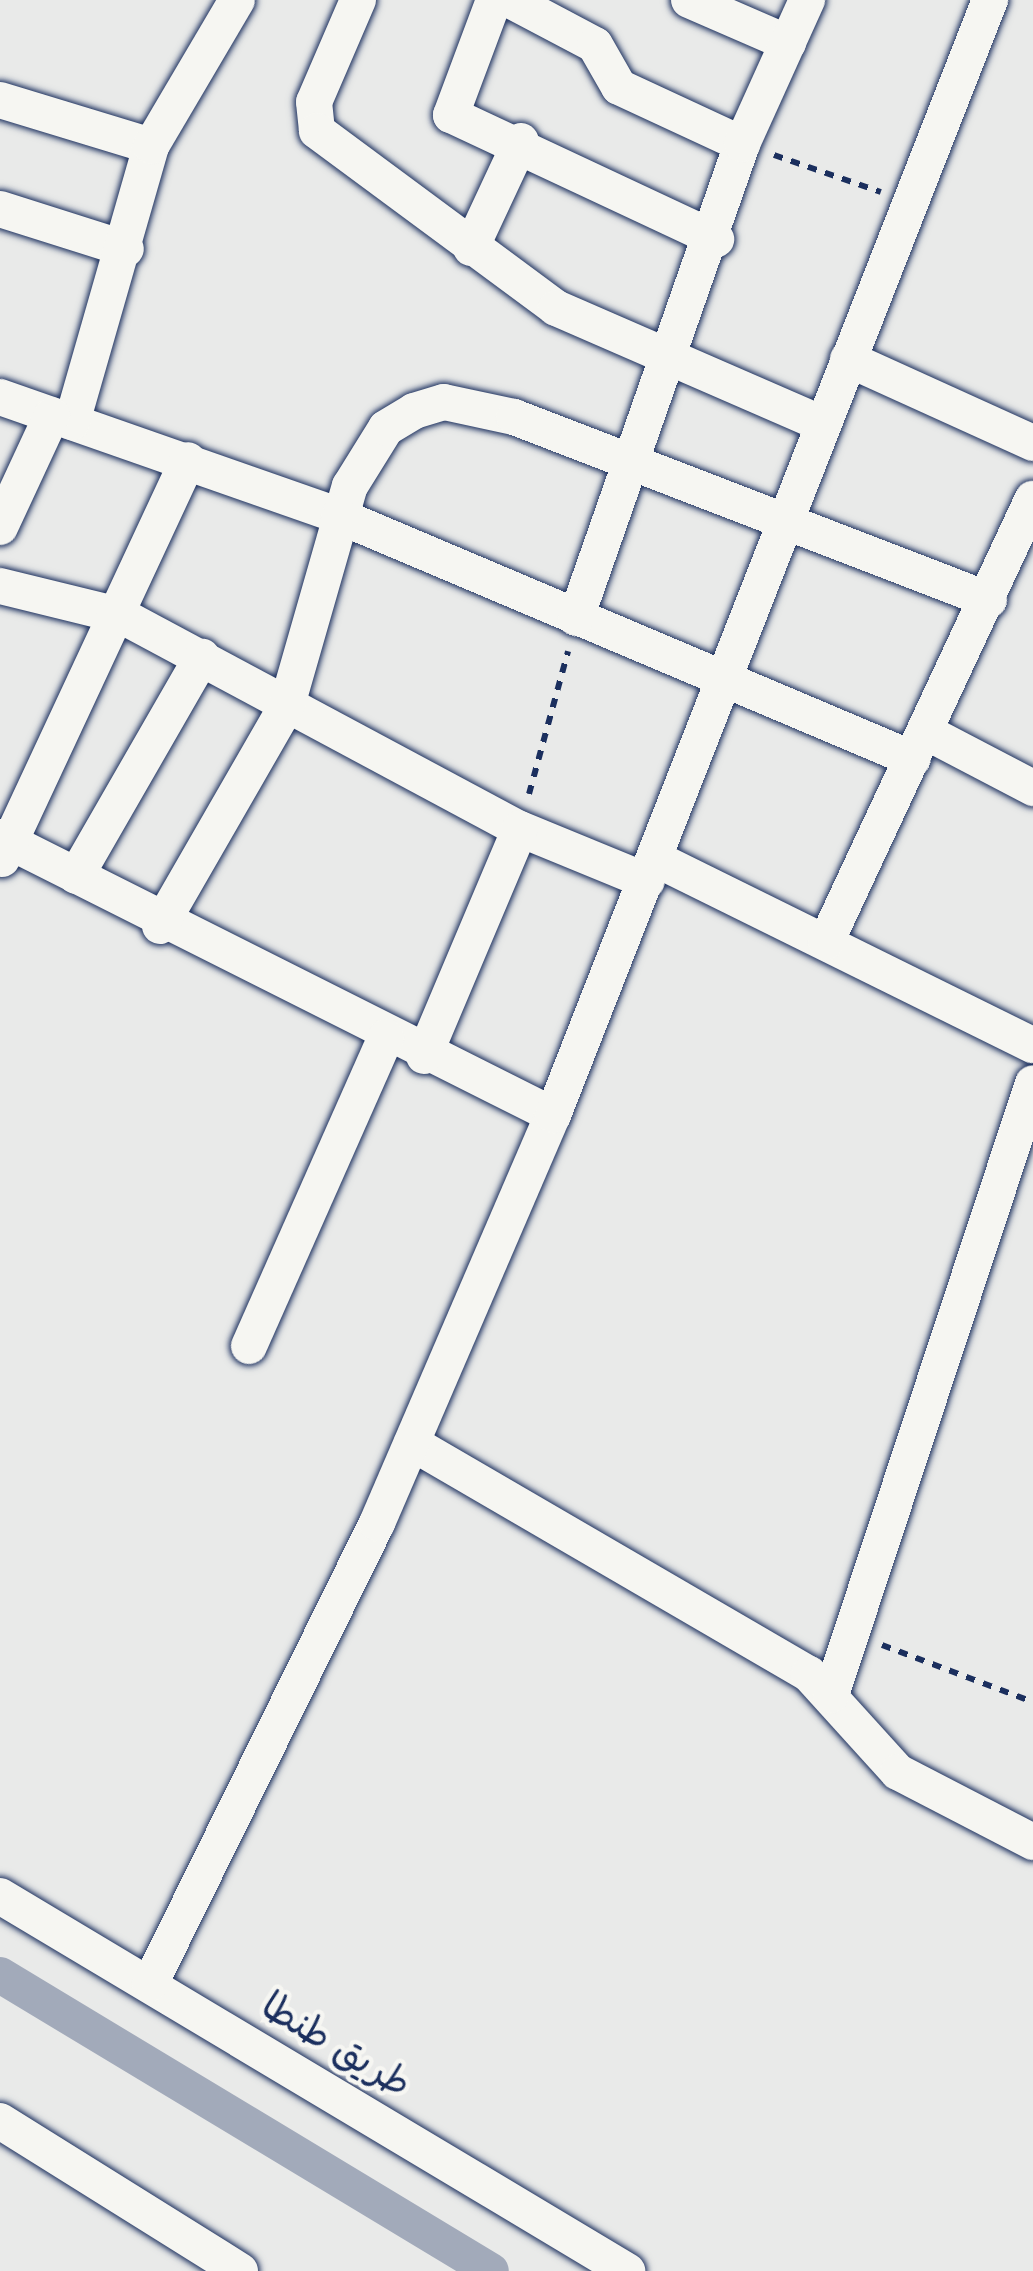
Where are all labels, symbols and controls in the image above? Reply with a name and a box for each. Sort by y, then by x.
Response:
street label: طريق طنطا [252,1984,418,2110]

